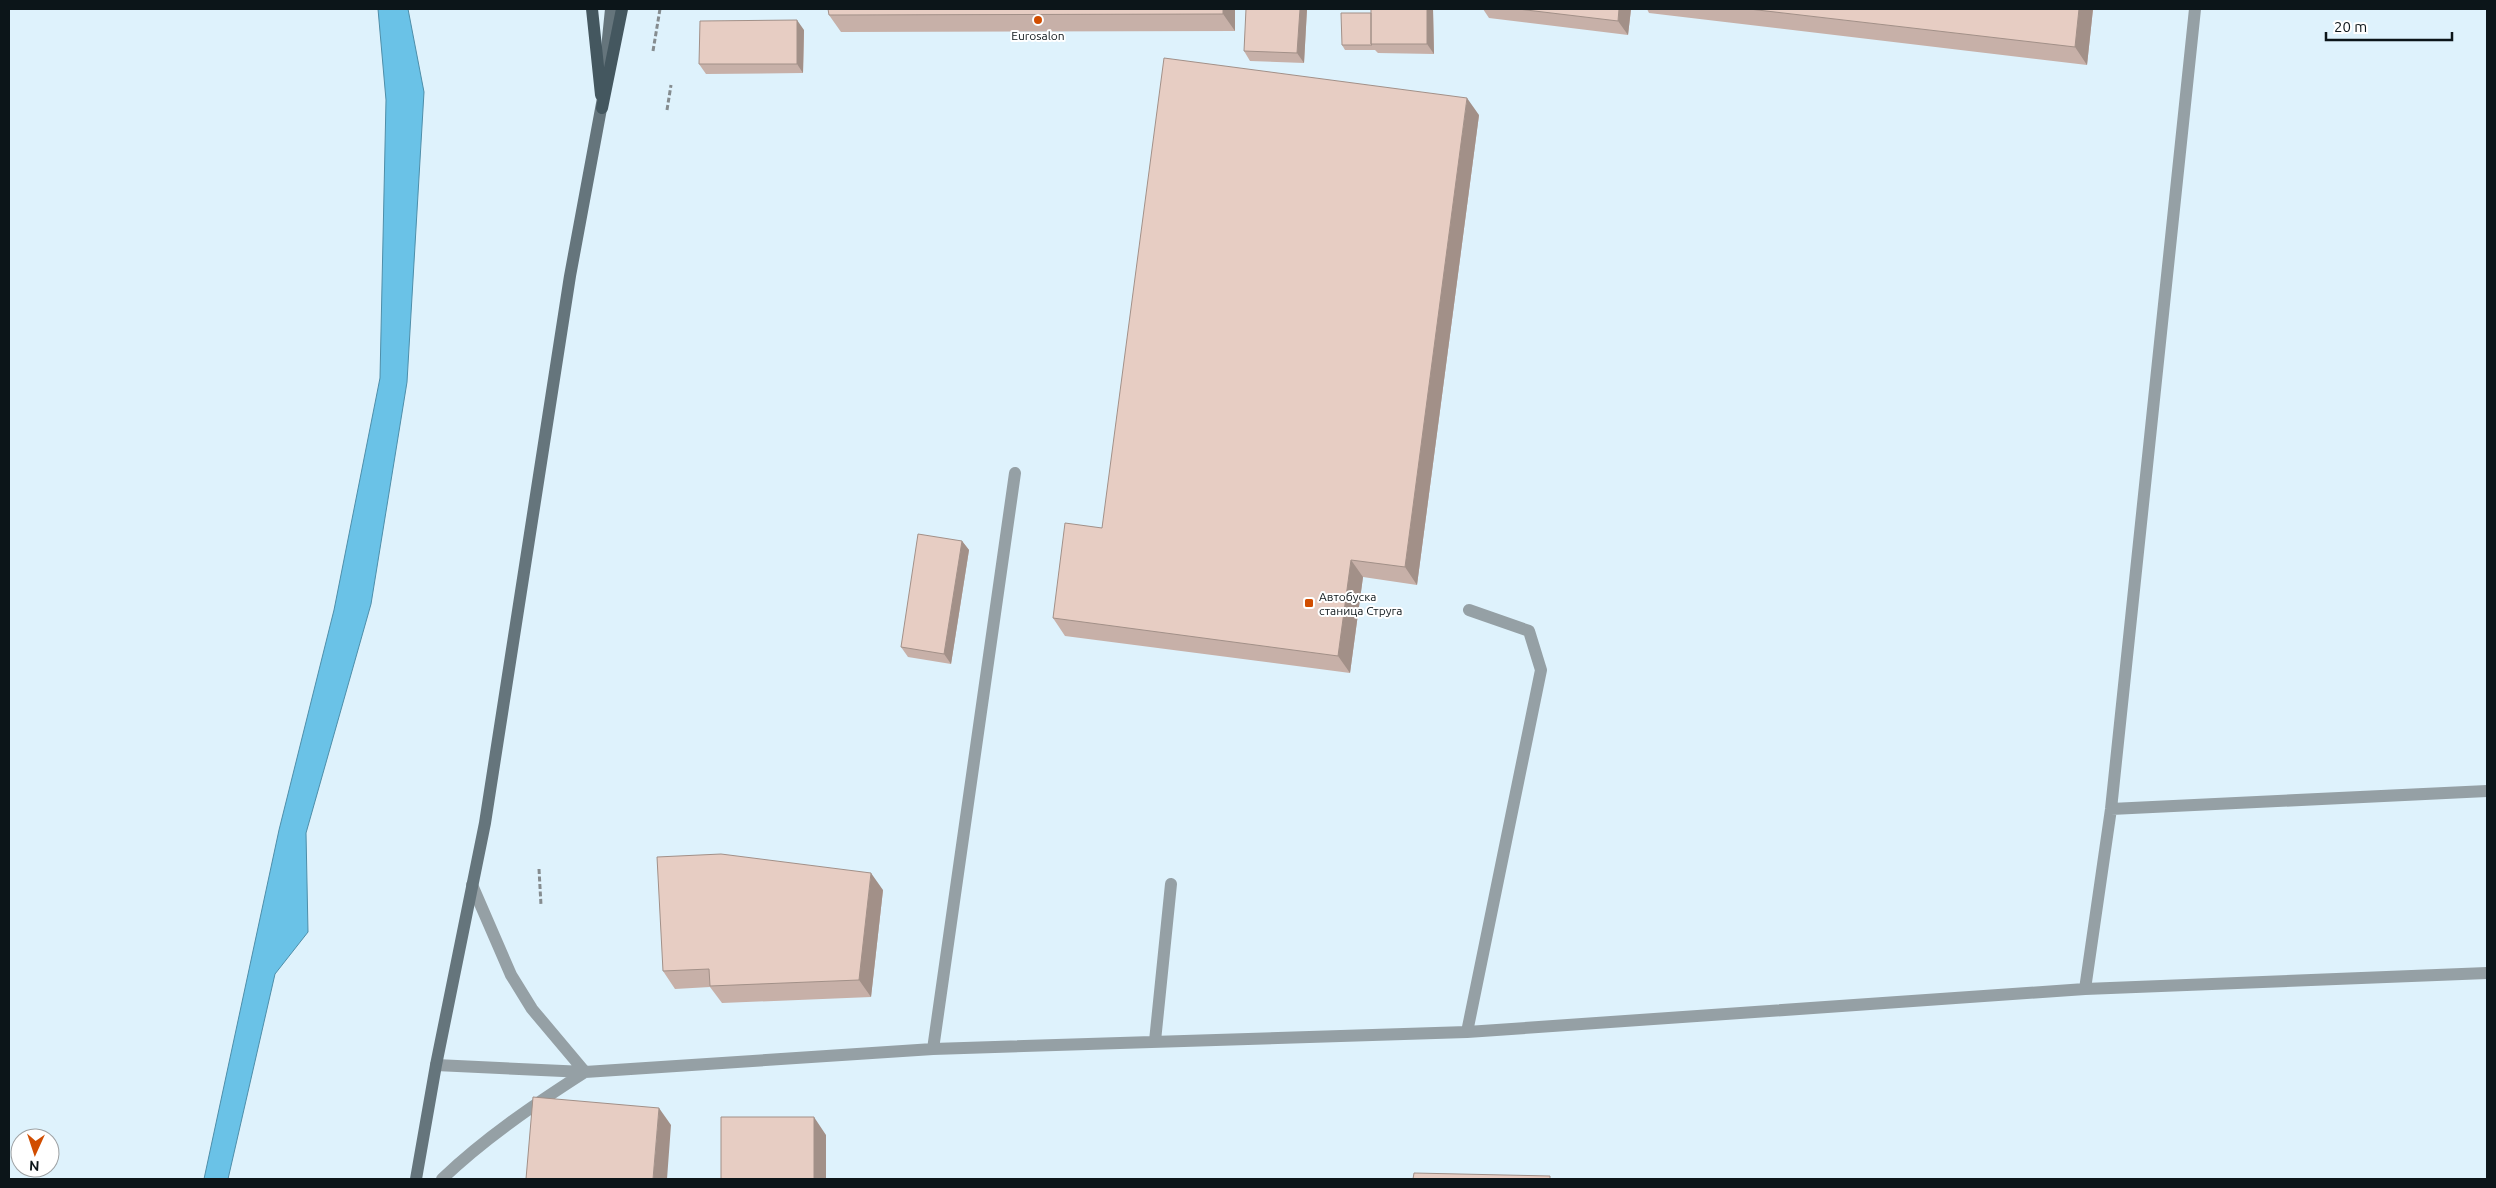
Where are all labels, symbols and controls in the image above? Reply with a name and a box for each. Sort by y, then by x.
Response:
scale bar [2326,10,2452,42]
marker: Eurosalon [1032,14,1044,26]
text: 20 m [2334,18,2367,35]
place label: Eurosalon [1011,29,1065,42]
place label: Автобуска станица Струга [1319,590,1403,617]
marker: Автобуска станица Струга [1303,597,1315,609]
north arrow [10,1128,60,1178]
text: N [29,1158,40,1174]

